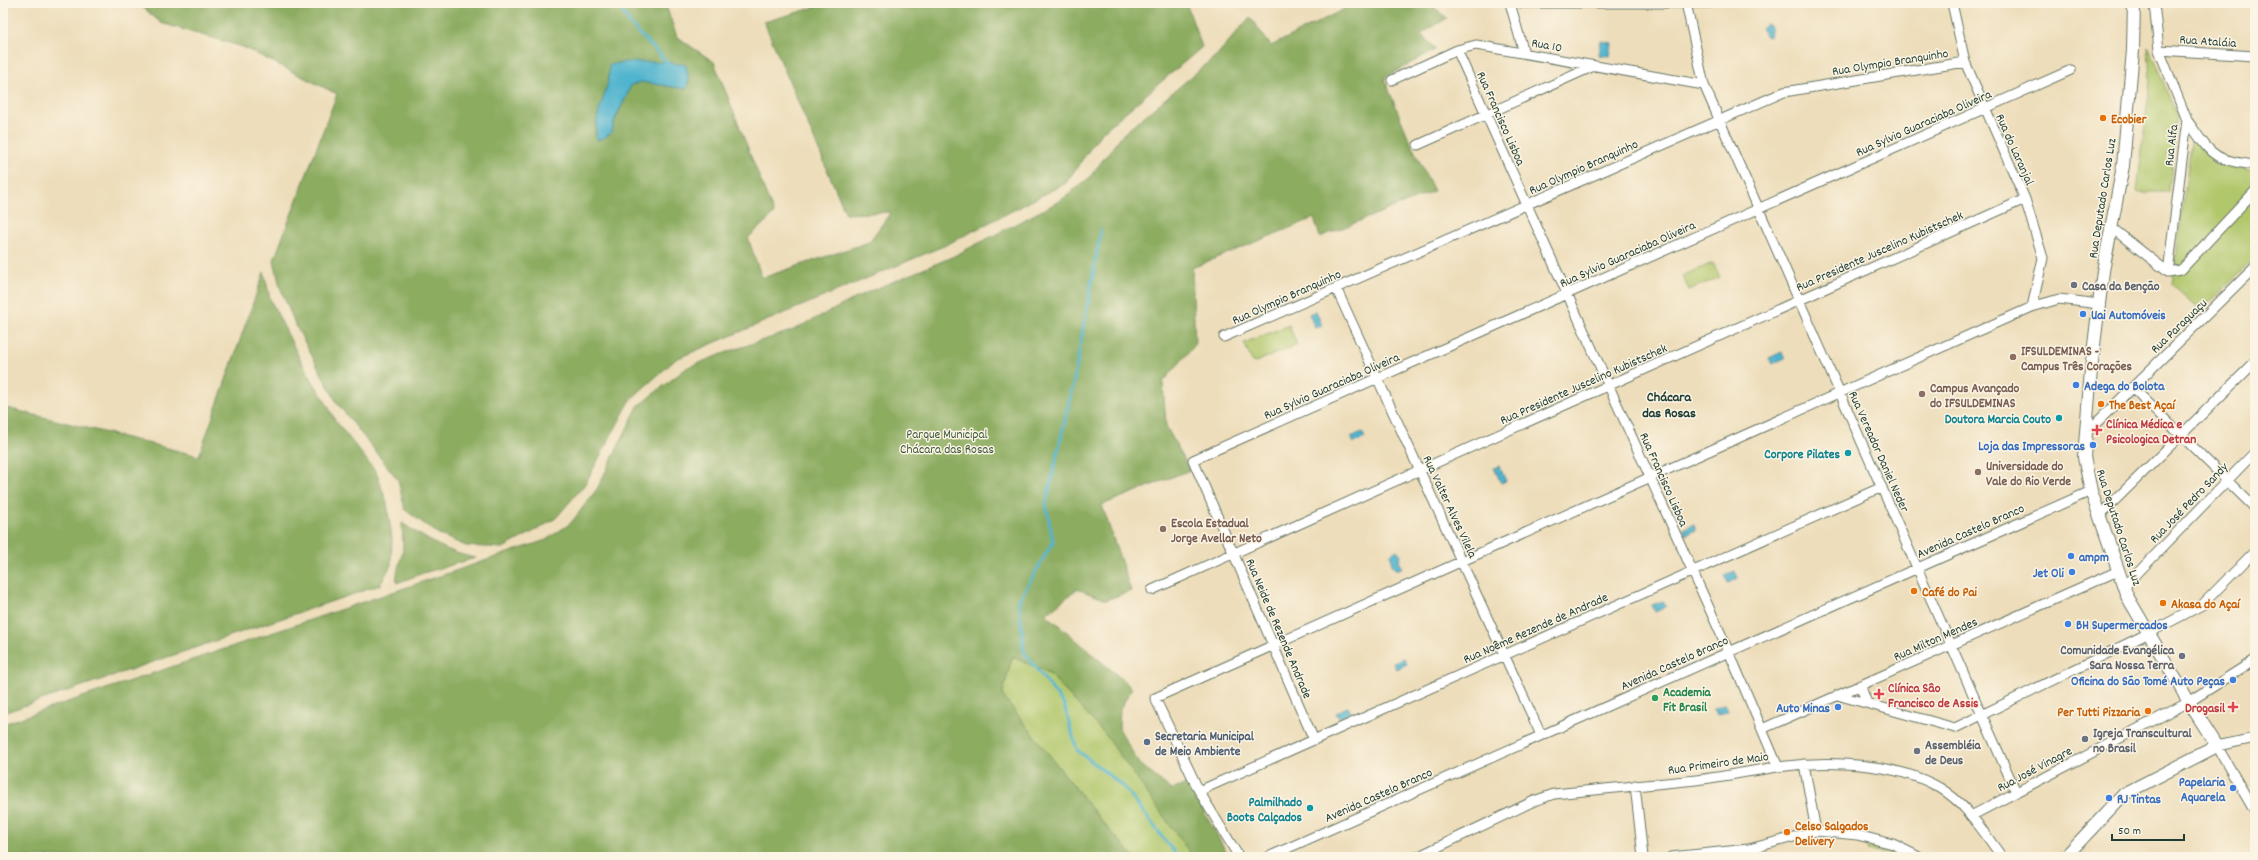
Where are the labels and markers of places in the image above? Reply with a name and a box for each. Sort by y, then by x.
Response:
place label: Ecobier [2111,111,2148,130]
marker: Ecobier [2098,113,2108,123]
place label: Casa da Benção [2082,278,2160,297]
marker: Casa da Benção [2069,280,2079,290]
place label: Uai Automóveis [2091,307,2166,326]
marker: Uai Automóveis [2078,309,2088,319]
place label: IFSULDEMINAS - Campus Três Corações [2021,343,2132,377]
marker: IFSULDEMINAS - Campus Três Corações [2008,352,2018,362]
place label: Adega do Bolota [2084,378,2165,397]
place label: Campus Avançado do IFSULDEMINAS [1930,380,2020,414]
marker: Adega do Bolota [2071,380,2081,390]
marker: Campus Avançado do IFSULDEMINAS [1917,389,1927,399]
place label: The Best Açaí [2109,397,2176,416]
marker: The Best Açaí [2096,399,2106,409]
place label: Doutora Marcia Couto [1945,411,2051,430]
marker: Doutora Marcia Couto [2054,413,2064,423]
place label: Clínica Médica e Psicologica Detran [2106,416,2196,450]
marker: Clínica Médica e Psicologica Detran [2091,424,2103,436]
place label: Loja das Impressoras [1978,438,2086,457]
marker: Loja das Impressoras [2088,440,2098,450]
place label: Corpore Pilates [1764,446,1841,465]
marker: Corpore Pilates [1843,448,1853,458]
place label: Universidade do Vale do Rio Verde [1986,458,2071,492]
marker: Universidade do Vale do Rio Verde [1973,467,1983,477]
place label: Escola Estadual Jorge Avellar Neto [1171,515,1262,549]
marker: Escola Estadual Jorge Avellar Neto [1158,524,1168,534]
place label: ampm [2079,549,2109,568]
marker: ampm [2066,551,2076,561]
place label: Jet Oli [2033,565,2065,584]
marker: Jet Oli [2067,567,2077,577]
place label: Café do Pai [1922,584,1978,603]
marker: Café do Pai [1909,586,1919,596]
place label: Akasa do Açaí [2171,596,2241,615]
marker: Akasa do Açaí [2158,598,2168,608]
place label: BH Supermercados [2076,617,2168,636]
marker: BH Supermercados [2063,619,2073,629]
place label: Comunidade Evangélica Sara Nossa Terra [2060,642,2175,676]
marker: Comunidade Evangélica Sara Nossa Terra [2177,651,2187,661]
place label: Oficina do São Tomé Auto Peças [2071,673,2226,692]
marker: Oficina do São Tomé Auto Peças [2228,675,2238,685]
place label: Clínica Sâo Francisco de Assis [1888,680,1979,714]
place label: Academia Fit Brasil [1663,684,1712,718]
marker: Clínica Sâo Francisco de Assis [1873,688,1885,700]
marker: Academia Fit Brasil [1650,693,1660,703]
place label: Auto Minas [1776,700,1831,719]
place label: Drogasil [2185,700,2226,719]
marker: Auto Minas [1833,702,1843,712]
marker: Drogasil [2228,702,2238,712]
place label: Per Tutti Pizzaria [2057,704,2141,723]
marker: Per Tutti Pizzaria [2143,706,2153,716]
place label: Igreja Transcultural no Brasil [2093,725,2193,759]
place label: Secretaria Municipal de Meio Ambiente [1155,728,1255,762]
marker: Igreja Transcultural no Brasil [2080,734,2090,744]
marker: Secretaria Municipal de Meio Ambiente [1142,737,1152,747]
place label: Assembléia de Deus [1925,737,1981,771]
marker: Assembléia de Deus [1912,746,1922,756]
place label: Papelaria Aquarela [2179,774,2226,808]
marker: Papelaria Aquarela [2228,783,2238,793]
place label: RJ Tintas [2117,791,2162,810]
marker: RJ Tintas [2104,793,2114,803]
place label: Palmilhado Boots Calçados [1227,794,1303,828]
marker: Palmilhado Boots Calçados [1305,803,1315,813]
place label: Celso Salgados Delivery [1795,818,1869,852]
marker: Celso Salgados Delivery [1782,827,1792,837]

